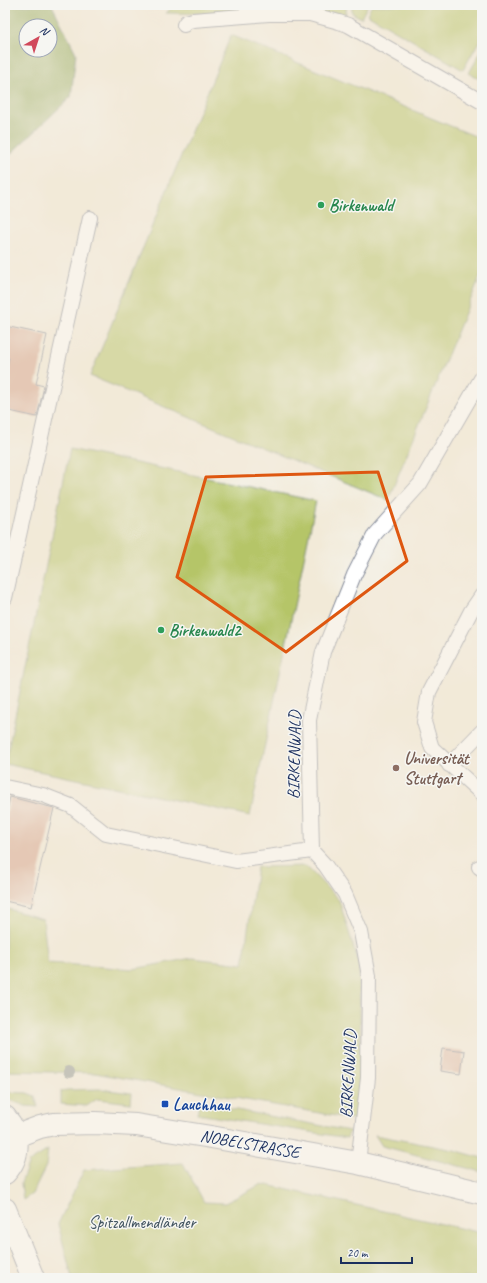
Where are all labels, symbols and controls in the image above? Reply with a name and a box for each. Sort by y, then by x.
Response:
north arrow [18,18,58,58]
text: N [37,23,53,39]
place label: Birkenwald [329,195,396,216]
marker: Birkenwald [316,200,326,210]
place label: Birkenwald2 [169,620,242,641]
marker: Birkenwald2 [156,625,166,635]
street label: BIRKENWALD [283,709,305,799]
place label: Universität Stuttgart [404,748,471,789]
marker: Universität Stuttgart [391,763,401,773]
street label: BIRKENWALD [335,1027,361,1119]
place label: Lauchhau [173,1094,231,1115]
marker: Lauchhau [160,1099,170,1109]
street label: NOBELSTRASSE [199,1125,303,1163]
park label: Spitzallmendländer [88,1212,197,1233]
scale bar [341,1239,412,1265]
text: 20 m [347,1245,369,1261]

